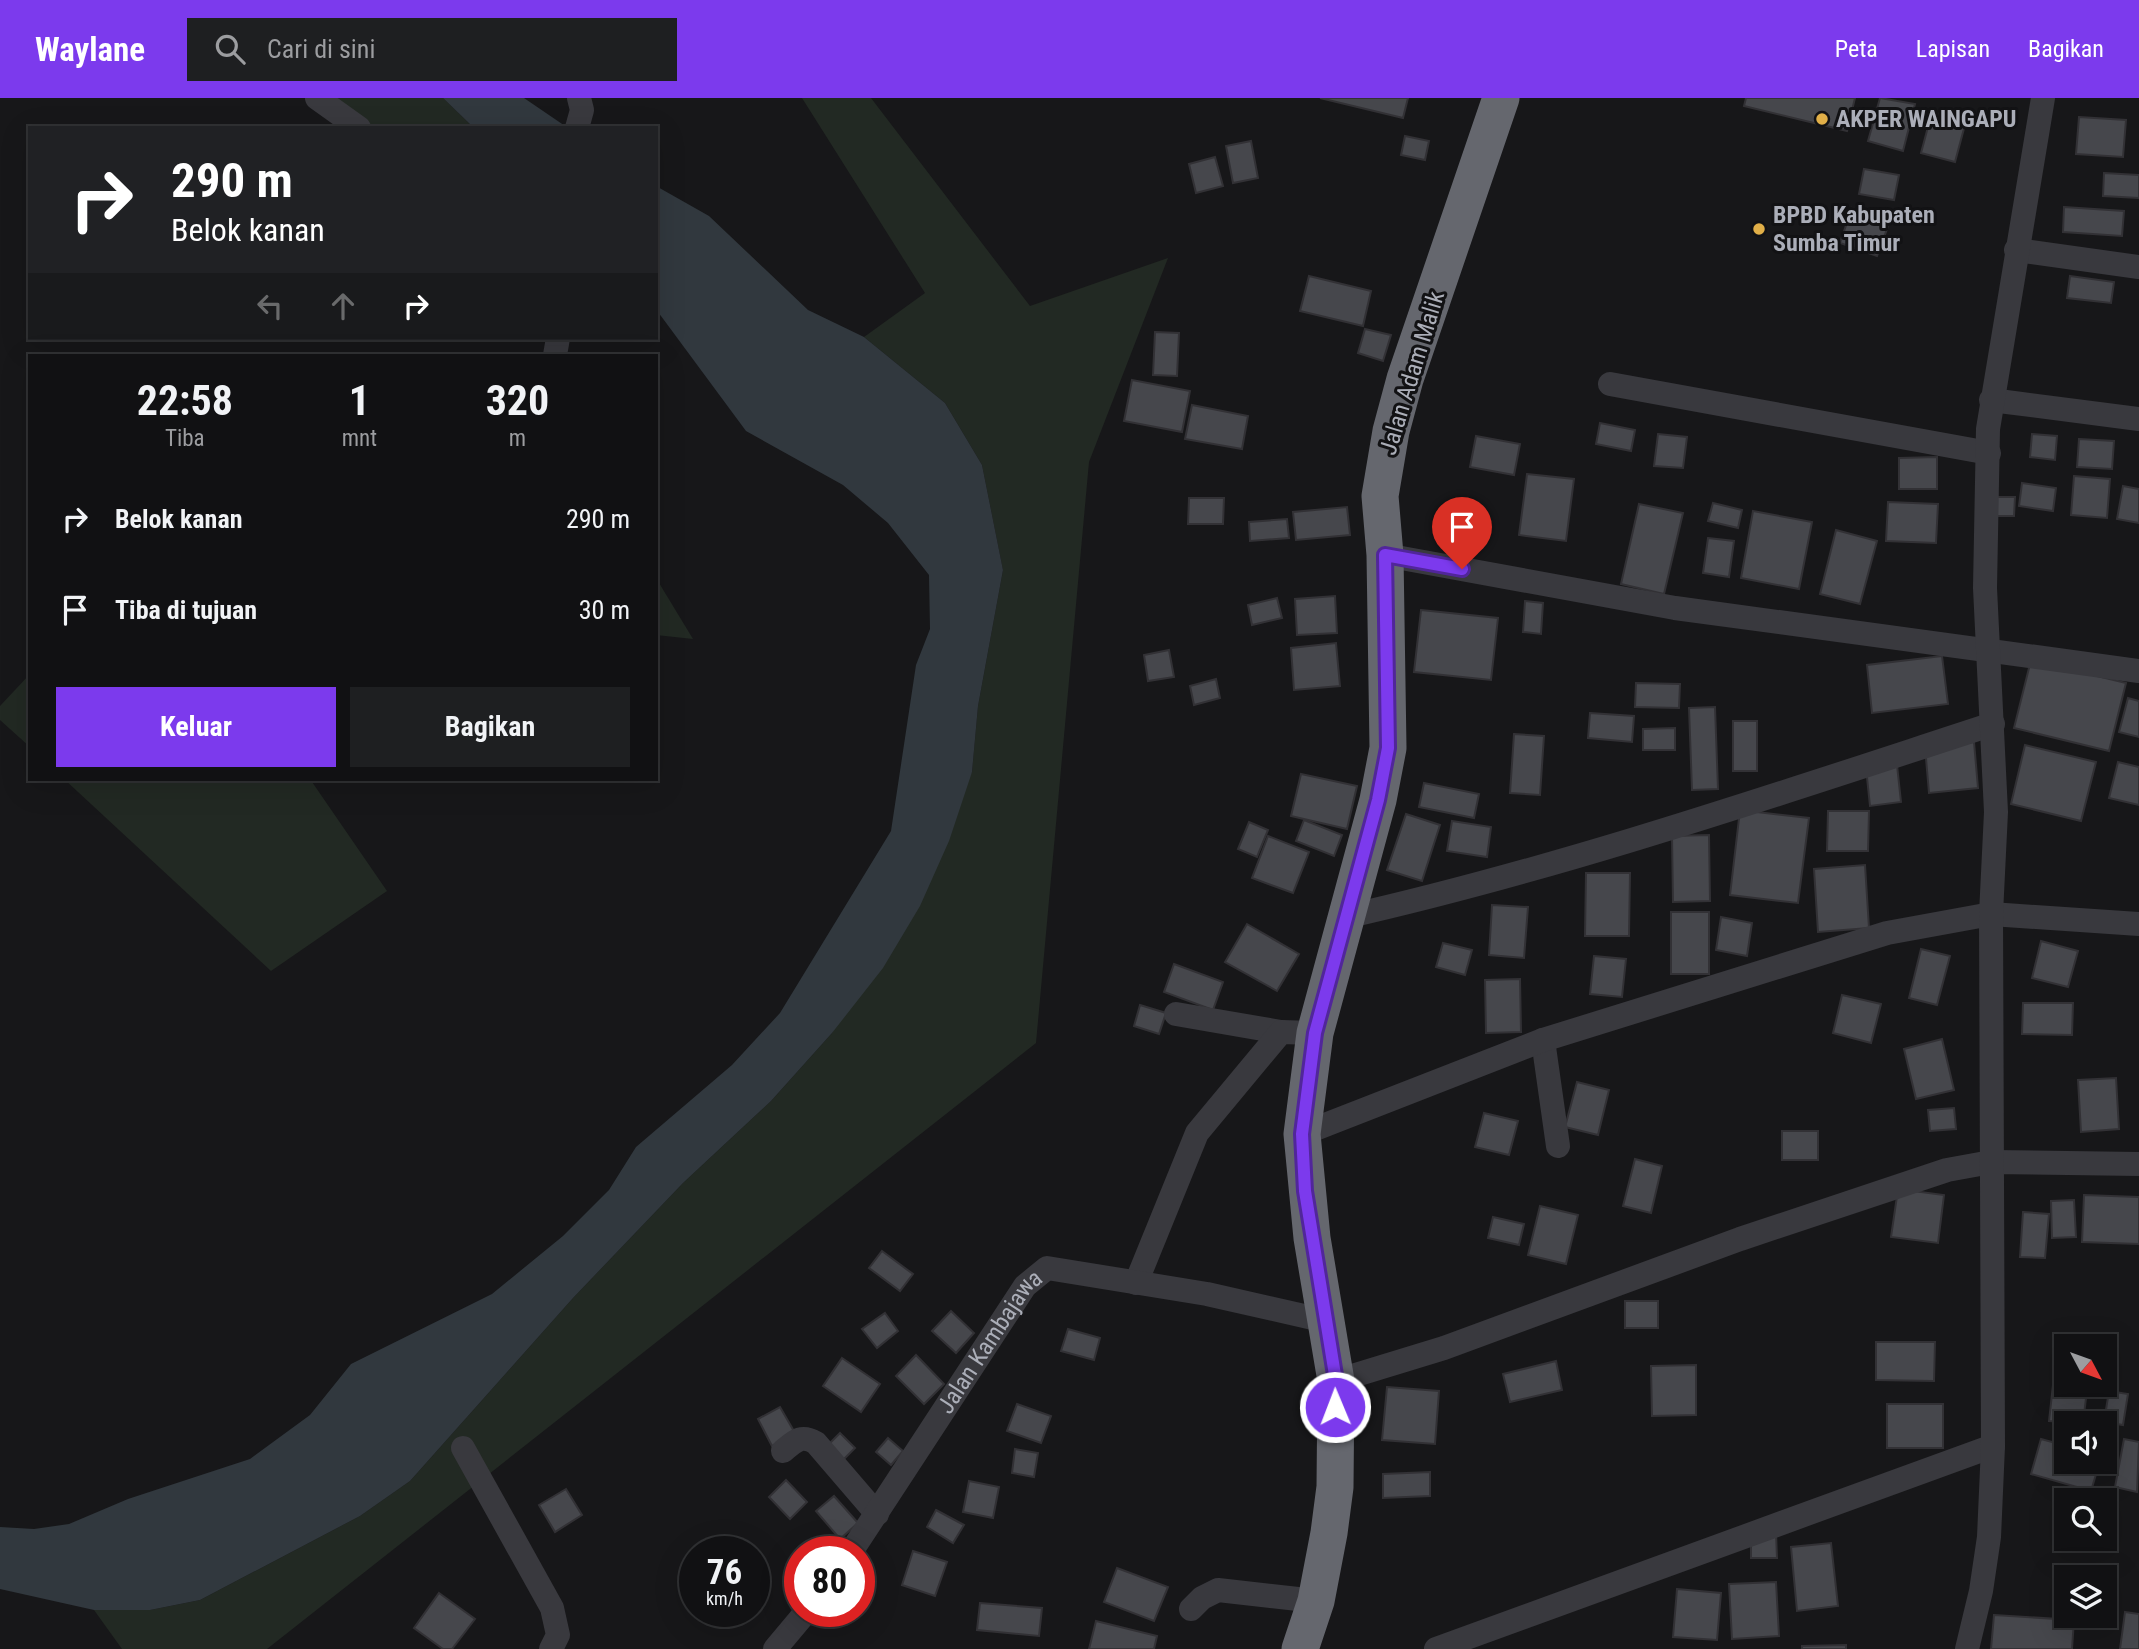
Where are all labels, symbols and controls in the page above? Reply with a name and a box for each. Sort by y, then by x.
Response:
search box [187,18,677,81]
text: Waylane [35,30,145,69]
icon: search [211,30,249,68]
text: Cari di sini [267,34,375,64]
text: Peta [1835,35,1878,63]
text: Lapisan [1916,35,1990,63]
text: Bagikan [2028,35,2104,63]
place label: AKPER WAINGAPU [1836,105,2017,133]
marker: AKPER WAINGAPU [1814,111,1830,127]
text: 290 m [171,152,293,209]
icon: right [56,154,147,245]
place label: BPBD Kabupaten Sumba Timur [1773,201,1935,257]
text: Belok kanan [171,211,325,249]
marker: BPBD Kabupaten Sumba Timur [1751,221,1767,237]
icon: left [251,287,289,325]
icon: ahead [324,287,362,325]
icon: right [397,287,435,325]
street label: Jalan Adam Malik [1374,288,1450,458]
text: 22:58 [137,376,233,425]
text: 1 [349,376,370,425]
text: 320 [486,376,549,425]
text: Tiba [165,425,205,452]
text: mnt [342,425,377,452]
text: m [509,425,526,452]
pin [1432,497,1492,569]
icon: right [56,500,94,538]
text: Belok kanan [115,504,242,534]
text: 290 m [566,504,630,534]
icon: arrive [1443,508,1481,546]
icon: arrive [56,591,94,629]
text: Tiba di tujuan [115,595,257,625]
text: 30 m [579,595,630,625]
button: Keluar [56,687,336,767]
button: Bagikan [350,687,630,767]
street label: Jalan Kambajawa [931,1264,1048,1419]
north arrow [2054,1334,2118,1396]
map controls [2054,1334,2117,1628]
position arrow [1298,1370,1372,1444]
button: sound [2054,1411,2117,1474]
button: search [2054,1488,2117,1551]
speed limit sign: 80 [784,1536,875,1627]
text: 76 [707,1552,742,1593]
button: layers [2054,1565,2117,1628]
text: km/h [706,1588,743,1609]

